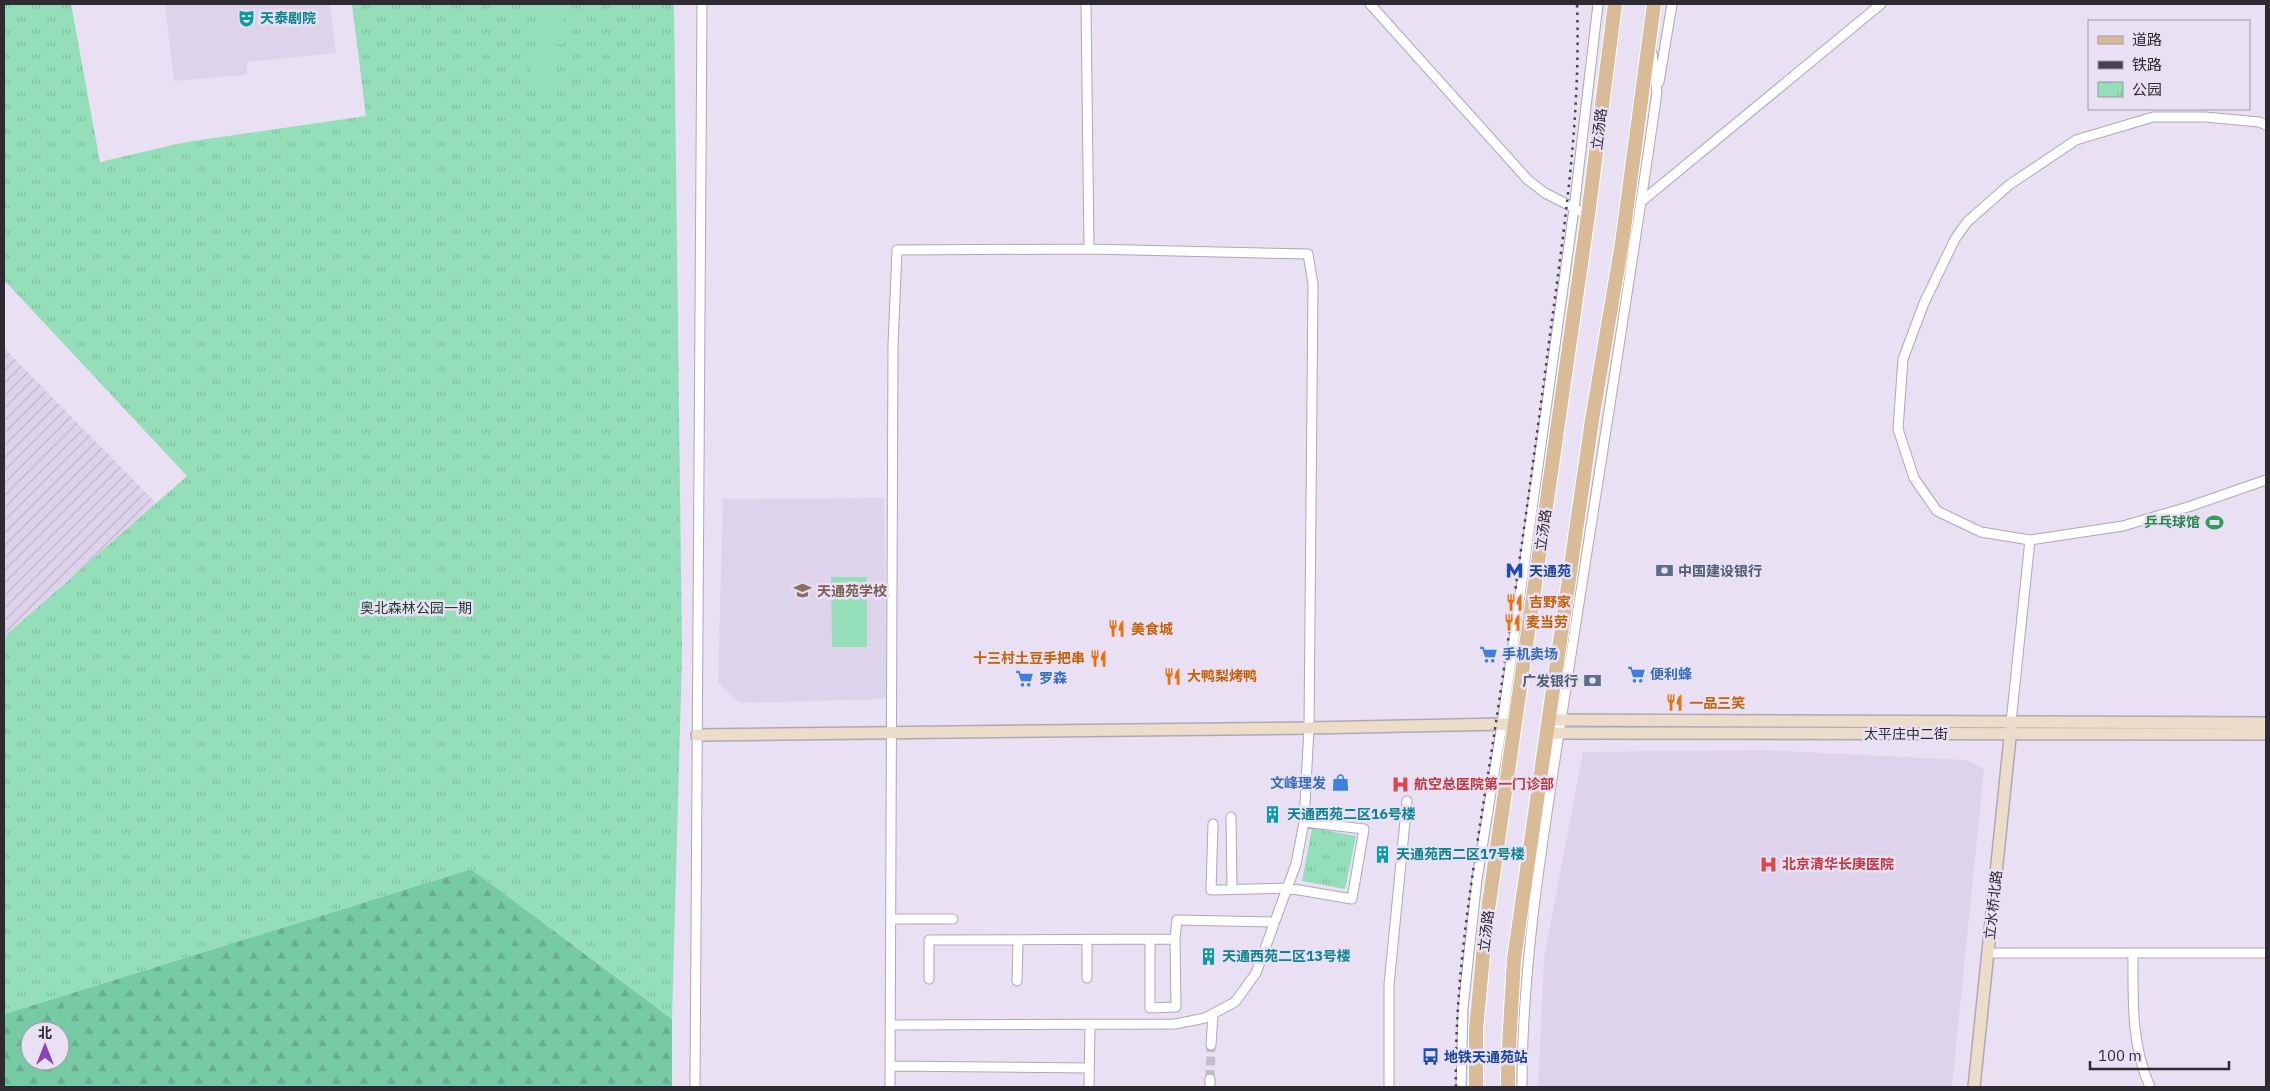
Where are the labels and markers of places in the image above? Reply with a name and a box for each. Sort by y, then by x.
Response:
theatre icon: 天泰剧院 [236,8,256,28]
place label: 天泰剧院 [260,9,316,27]
sports icon: 乒乓球馆 [2204,512,2224,532]
place label: 乒乓球馆 [2144,513,2200,531]
metro station icon: 天通苑 [1505,561,1525,581]
bank icon: 中国建设银行 [1654,561,1674,581]
place label: 天通苑 [1529,562,1571,580]
place label: 中国建设银行 [1678,562,1762,580]
school or university icon: 天通苑学校 [793,581,813,601]
place label: 天通苑学校 [817,582,887,600]
restaurant icon: 吉野家 [1505,592,1525,612]
place label: 吉野家 [1529,593,1571,611]
restaurant icon: 麦当劳 [1502,612,1522,632]
place label: 麦当劳 [1526,613,1568,631]
restaurant icon: 美食城 [1107,619,1127,639]
place label: 美食城 [1131,620,1173,638]
supermarket icon: 手机卖场 [1478,644,1498,664]
place label: 手机卖场 [1502,645,1558,663]
restaurant icon: 十三村土豆手把串 [1089,648,1109,668]
place label: 十三村土豆手把串 [973,649,1085,667]
supermarket icon: 便利蜂 [1626,664,1646,684]
place label: 便利蜂 [1650,665,1692,683]
restaurant icon: 大鸭梨烤鸭 [1163,666,1183,686]
place label: 大鸭梨烤鸭 [1187,667,1257,685]
supermarket icon: 罗森 [1015,668,1035,688]
place label: 罗森 [1039,669,1067,687]
bank icon: 广发银行 [1582,671,1602,691]
place label: 广发银行 [1522,672,1578,690]
restaurant icon: 一品三笑 [1665,693,1685,713]
place label: 一品三笑 [1689,694,1745,712]
shop icon: 文峰理发 [1330,773,1350,793]
place label: 文峰理发 [1270,774,1326,792]
hospital icon: 航空总医院第一门诊部 [1390,774,1410,794]
place label: 航空总医院第一门诊部 [1414,775,1554,793]
building icon: 天通西苑二区16号楼 [1263,804,1283,824]
place label: 天通西苑二区16号楼 [1287,805,1416,823]
building icon: 天通苑西二区17号楼 [1372,844,1392,864]
place label: 天通苑西二区17号楼 [1396,845,1525,863]
hospital icon: 北京清华长庚医院 [1758,854,1778,874]
place label: 北京清华长庚医院 [1782,855,1894,873]
building icon: 天通西苑二区13号楼 [1198,946,1218,966]
place label: 天通西苑二区13号楼 [1222,947,1351,965]
bus stop icon: 地铁天通苑站 [1420,1047,1440,1067]
place label: 地铁天通苑站 [1444,1048,1528,1066]

